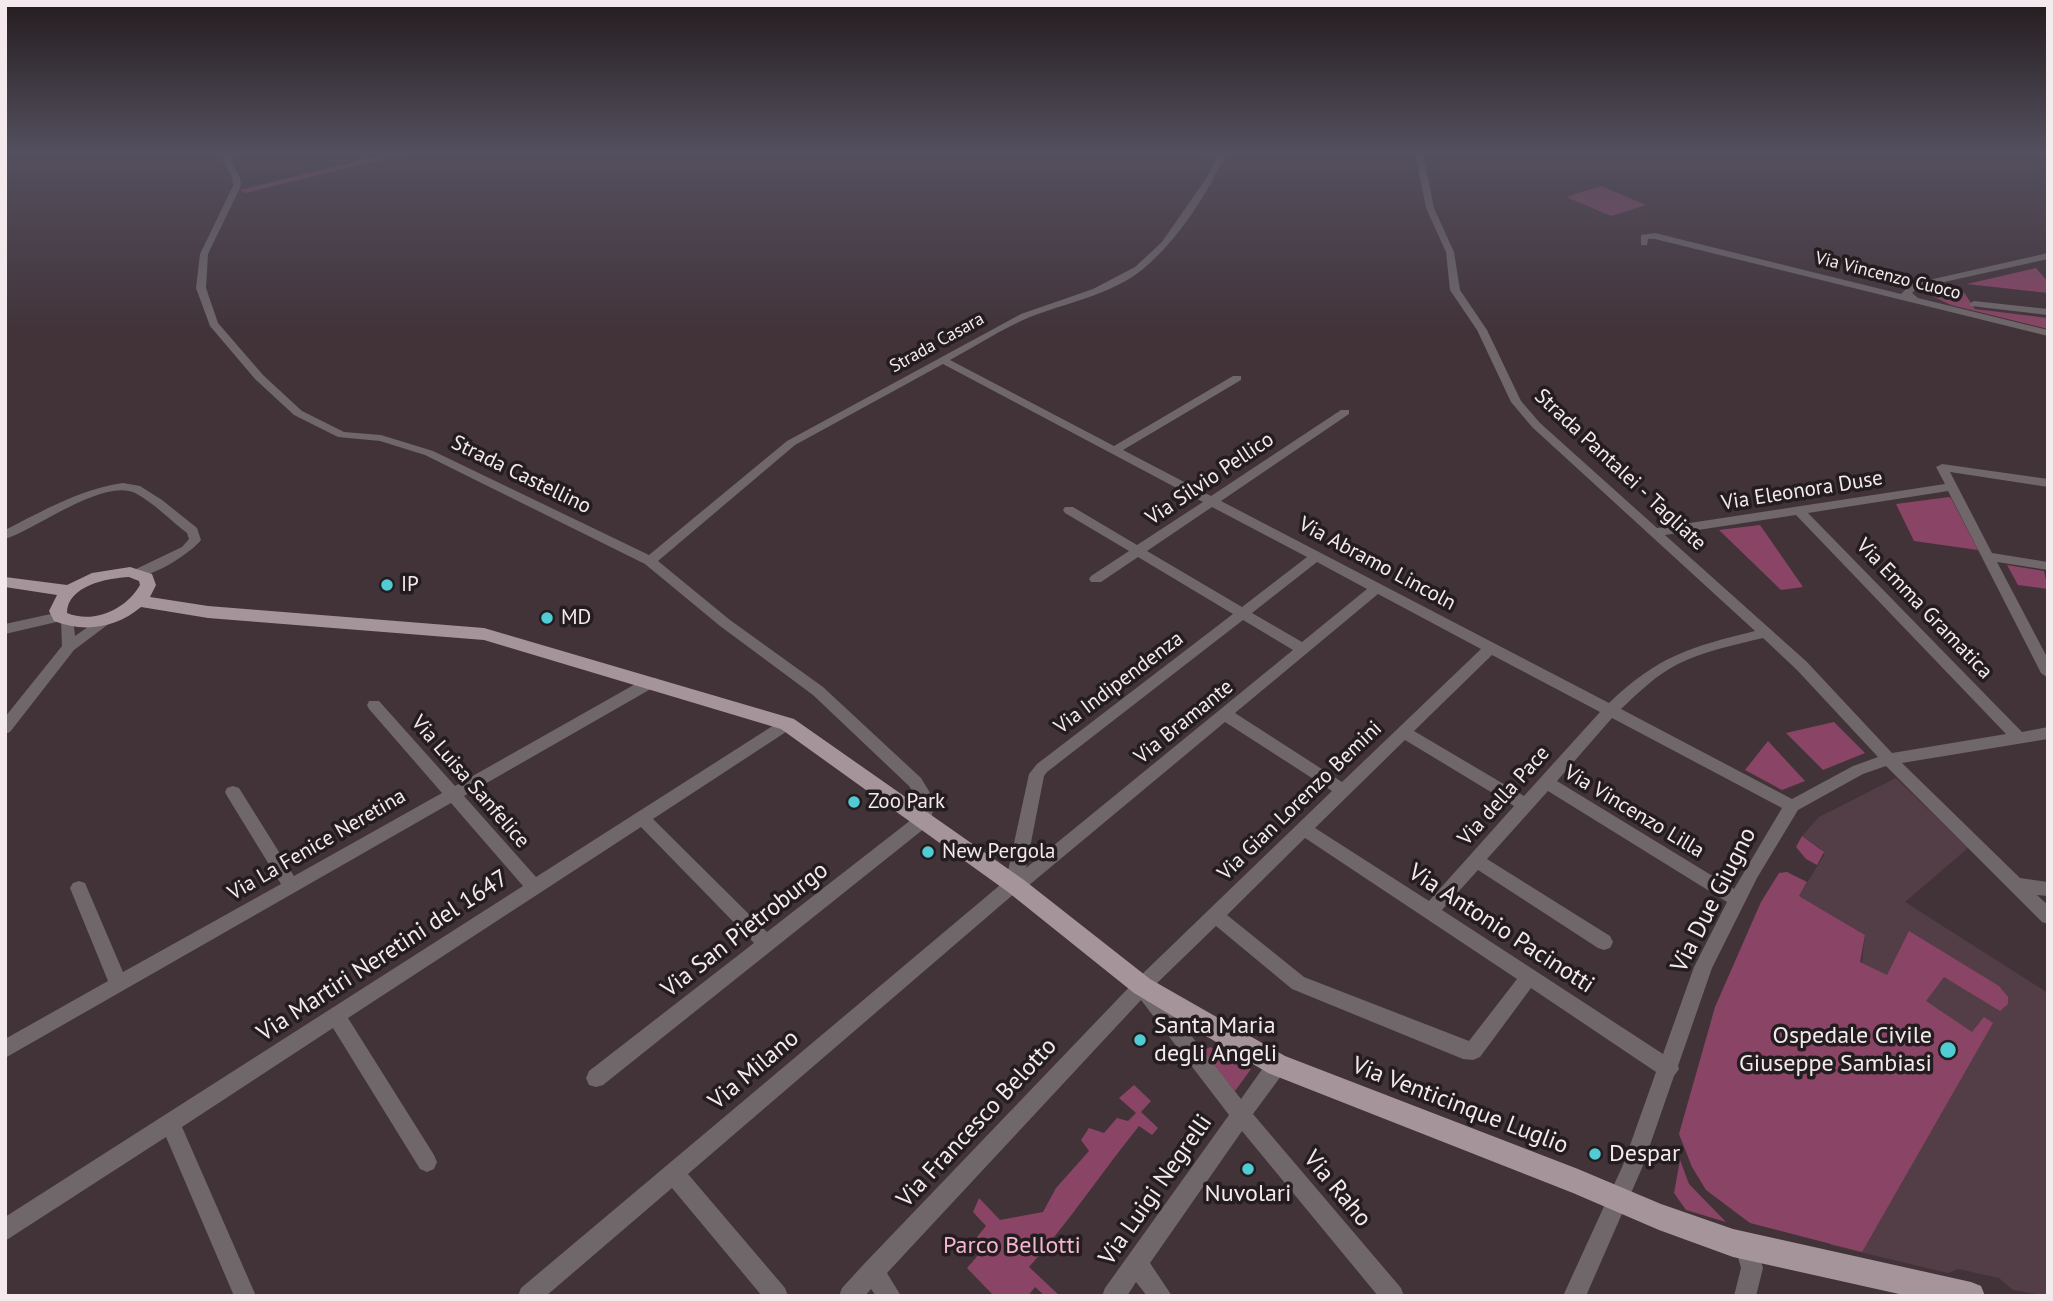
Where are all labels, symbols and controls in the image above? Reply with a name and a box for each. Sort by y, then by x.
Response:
street label: Via Vincenzo Cuoco [1813,247,1963,305]
street label: Strada Casara [886,308,988,378]
street label: Strada Pantalei - Tagliate [1529,384,1711,556]
street label: Via Silvio Pellico [1141,427,1279,531]
street label: Strada Castellino [447,430,595,520]
street label: Via Eleonora Duse [1719,466,1885,516]
street label: Via Abramo Lincoln [1294,512,1460,616]
street label: Via Emma Gramatica [1851,534,1997,684]
place label: IP [401,572,419,598]
marker: IP [379,577,395,593]
place label: MD [561,605,591,631]
marker: MD [539,610,555,626]
street label: Via Indipendenza [1050,626,1188,740]
street label: Via Bramante [1129,674,1239,770]
street label: Via Luisa Sanfelice [406,711,534,853]
street label: Via Gian Lorenzo Bemini [1213,716,1387,886]
street label: Via della Pace [1453,741,1555,851]
street label: Via Vincenzo Lilla [1559,760,1709,864]
street label: Via La Fenice Neretina [224,784,410,906]
place label: Zoo Park [868,789,945,815]
marker: Zoo Park [846,794,862,810]
street label: Via Due Giugno [1665,823,1763,977]
place label: New Pergola [942,839,1055,865]
marker: New Pergola [920,844,936,860]
street label: Via San Pietroburgo [656,856,834,1004]
street label: Via Antonio Pacinotti [1403,858,1599,1000]
street label: Via Martiri Neretini del 1647 [252,864,514,1048]
place label: Santa Maria degli Angeli [1154,1012,1277,1068]
place label: Ospedale Civile Giuseppe Sambiasi [1739,1022,1932,1078]
street label: Via Milano [703,1024,805,1116]
street label: Via Francesco Belotto [891,1032,1063,1214]
marker: Santa Maria degli Angeli [1132,1032,1148,1048]
marker: Ospedale Civile Giuseppe Sambiasi [1938,1040,1958,1060]
street label: Via Venticinque Luglio [1348,1051,1572,1161]
street label: Via Luigi Negrelli [1093,1109,1219,1271]
place label: Despar [1609,1140,1680,1168]
street label: Via Raho [1297,1145,1377,1233]
marker: Despar [1587,1146,1603,1162]
marker: Nuvolari [1240,1161,1256,1177]
place label: Nuvolari [1205,1180,1291,1208]
park label: Parco Bellotti [943,1232,1081,1260]

